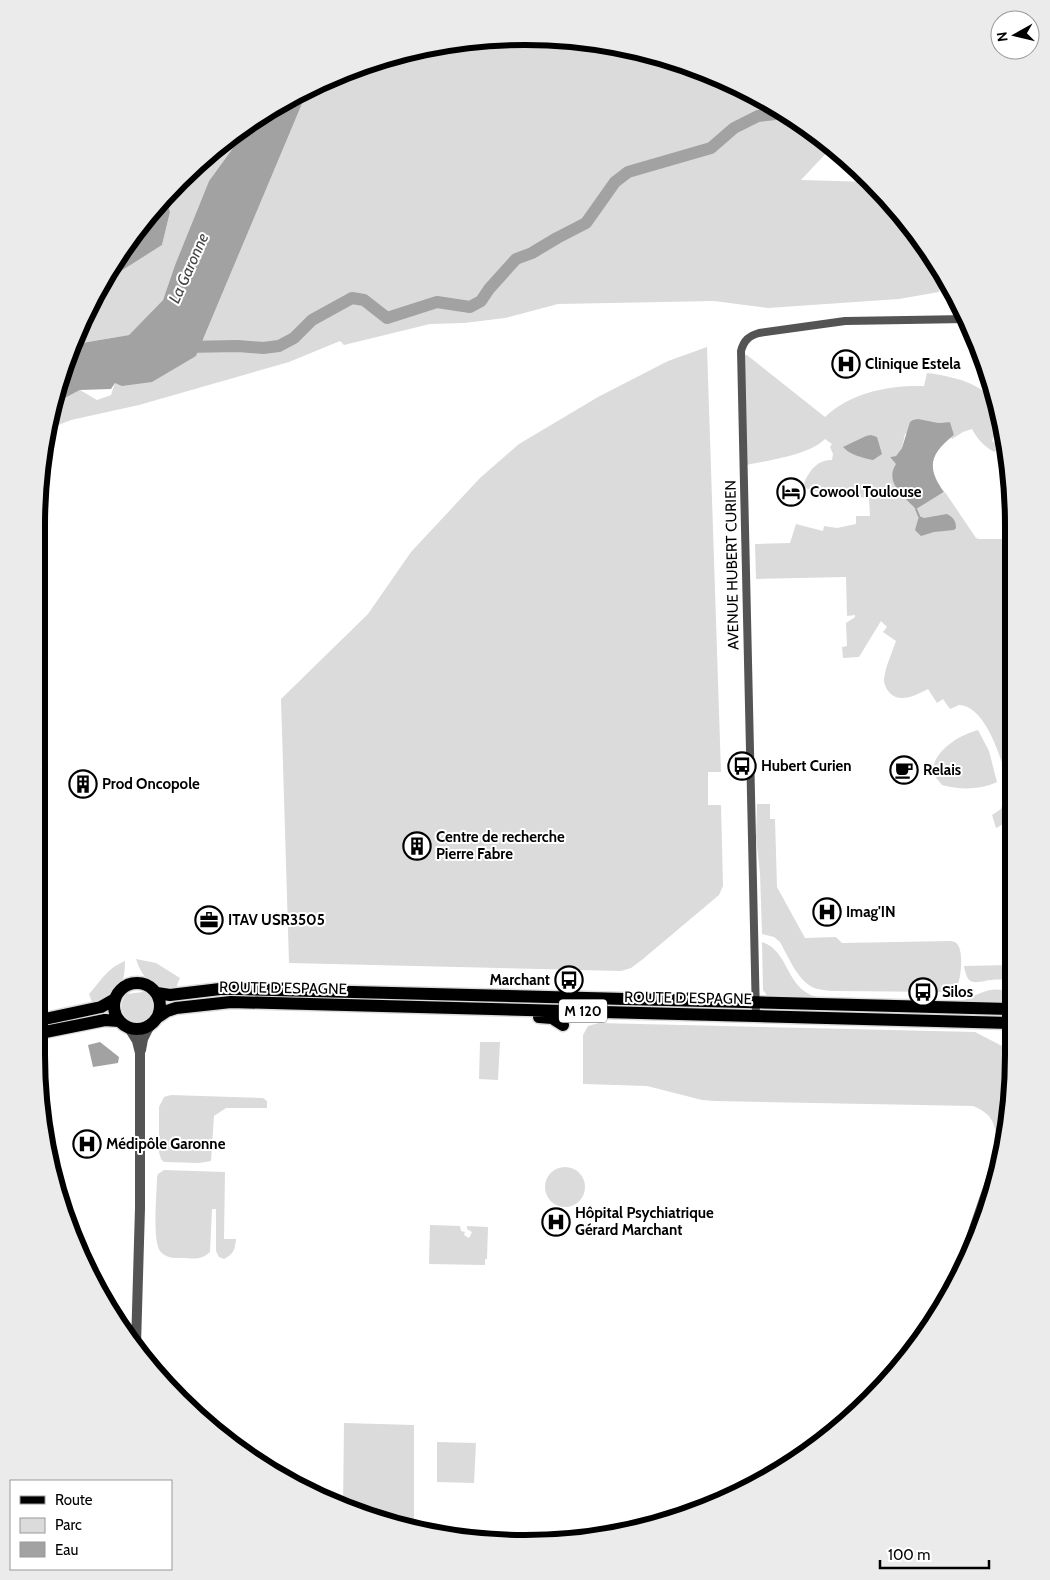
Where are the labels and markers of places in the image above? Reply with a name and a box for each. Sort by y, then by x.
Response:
hospital icon: Clinique Estela [831,349,861,379]
place label: Clinique Estela [865,355,961,373]
hotel icon: Cowool Toulouse [776,477,806,507]
place label: Cowool Toulouse [810,483,922,501]
bus stop icon: Hubert Curien [727,751,757,781]
cafe icon: Relais [889,755,919,785]
place label: Hubert Curien [761,757,852,775]
place label: Relais [923,761,961,779]
building icon: Prod Oncopole [68,769,98,799]
place label: Prod Oncopole [102,775,200,793]
place label: Centre de recherche Pierre Fabre [436,828,565,863]
building icon: Centre de recherche Pierre Fabre [402,831,432,861]
hospital icon: Imag'IN [812,897,842,927]
place label: Imag'IN [846,903,896,921]
office icon: ITAV USR3505 [194,905,224,935]
place label: ITAV USR3505 [228,911,325,929]
bus stop icon: Marchant [554,965,584,995]
place label: Marchant [489,971,550,989]
bus stop icon: Silos [908,977,938,1007]
place label: Silos [942,983,973,1001]
hospital icon: Médipôle Garonne [72,1129,102,1159]
place label: Médipôle Garonne [106,1135,226,1153]
place label: Hôpital Psychiatrique Gérard Marchant [575,1204,714,1239]
hospital icon: Hôpital Psychiatrique Gérard Marchant [541,1207,571,1237]

